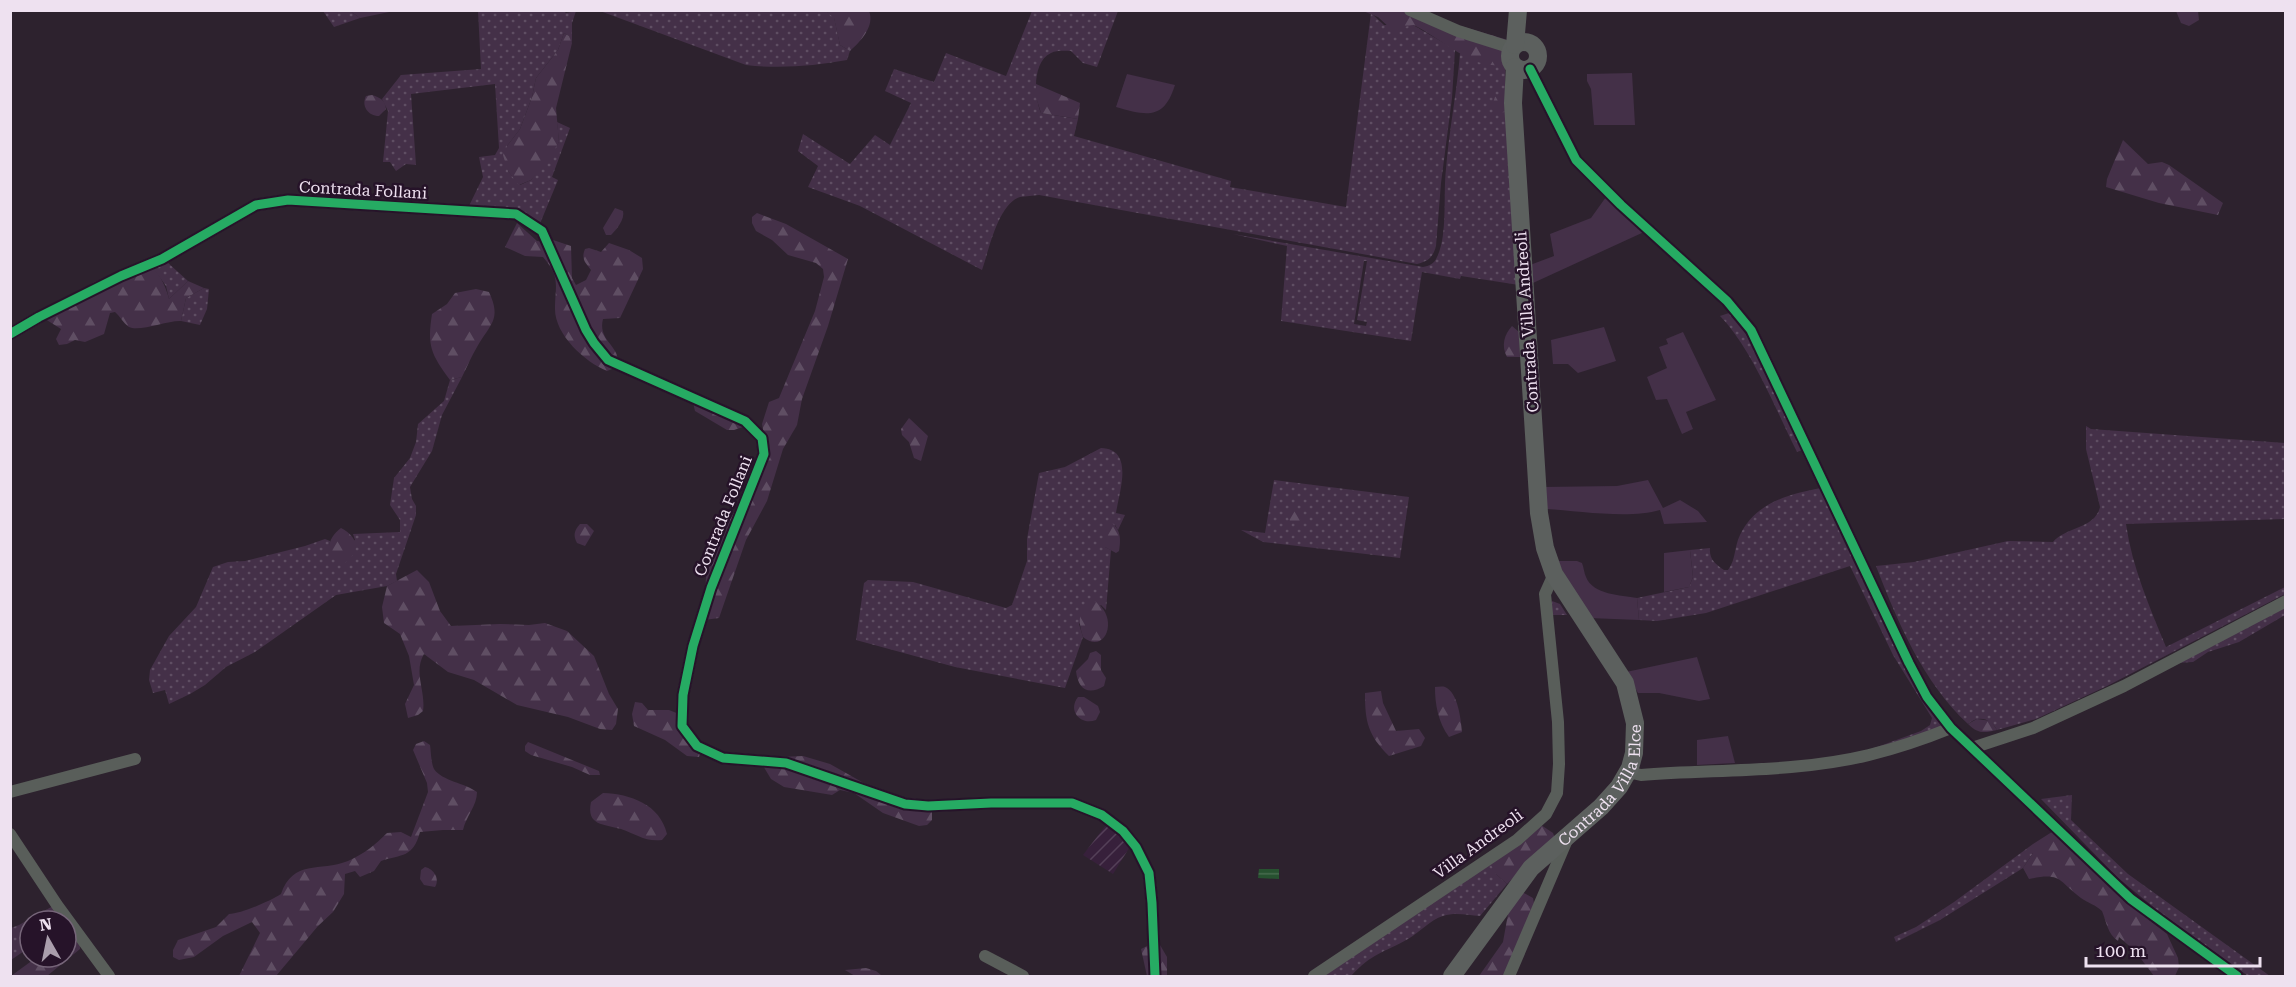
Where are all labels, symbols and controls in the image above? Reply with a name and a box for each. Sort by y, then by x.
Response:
street label: Contrada Follani [298,177,428,203]
street label: Contrada Villa Andreoli [1511,231,1543,413]
street label: Contrada Follani [690,453,756,579]
street label: Contrada Villa Elce [1554,724,1644,850]
street label: Villa Andreoli [1430,805,1526,883]
north arrow [18,909,78,969]
text: N [38,914,53,935]
scale bar [2086,930,2260,968]
text: 100 m [2095,940,2146,961]

